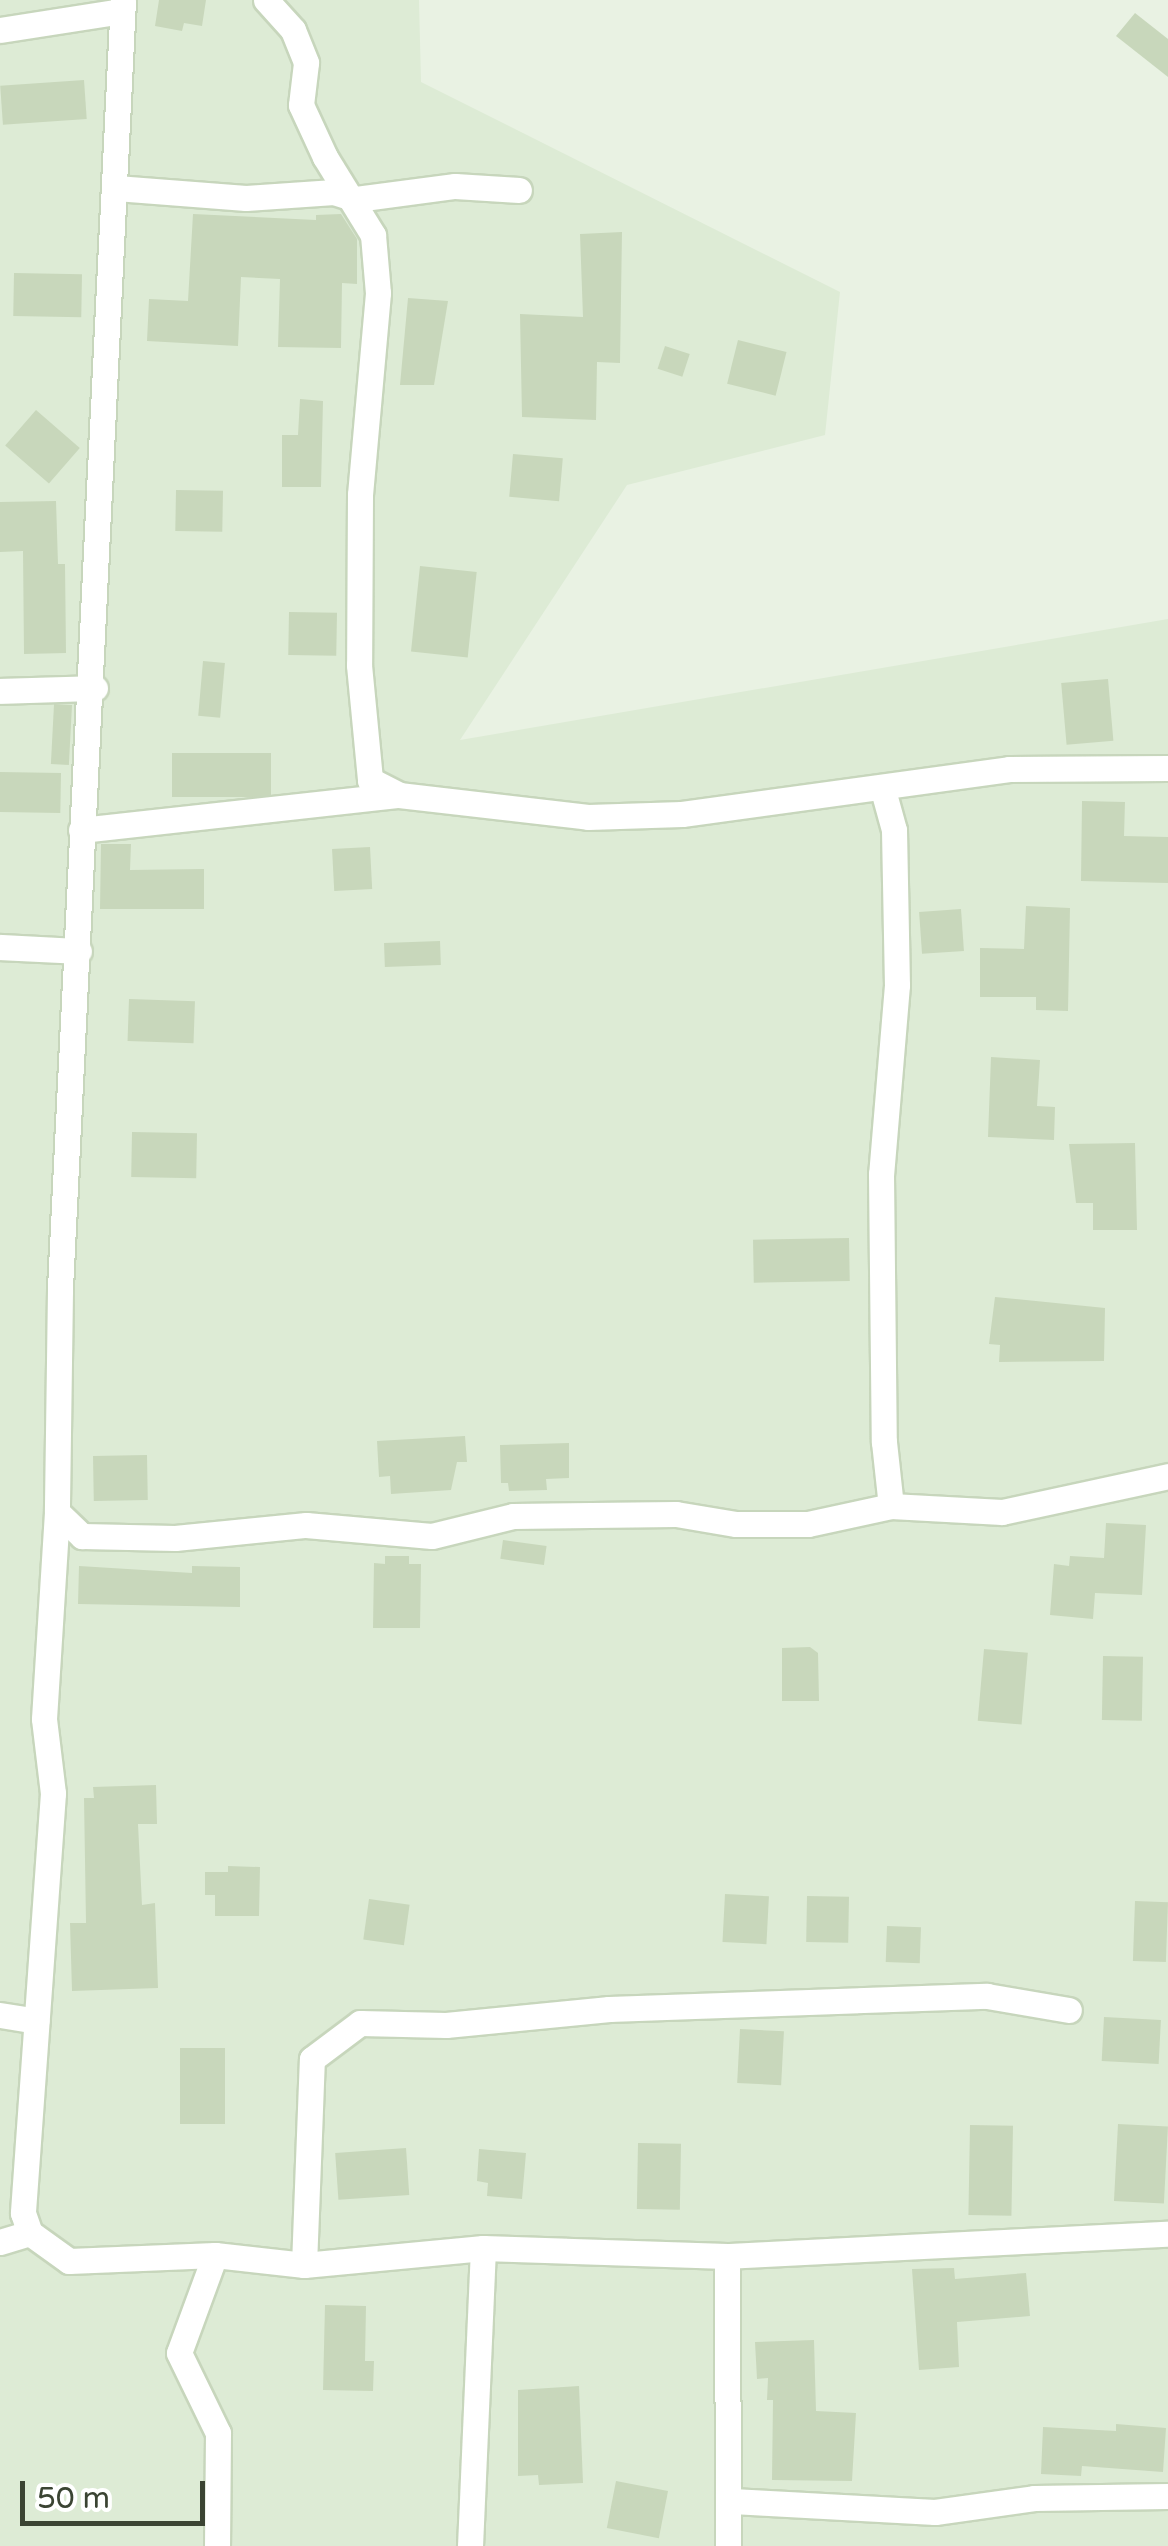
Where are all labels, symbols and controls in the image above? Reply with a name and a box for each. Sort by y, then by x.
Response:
scale bar [25,2461,210,2523]
text: 50 m [37,2480,110,2517]

